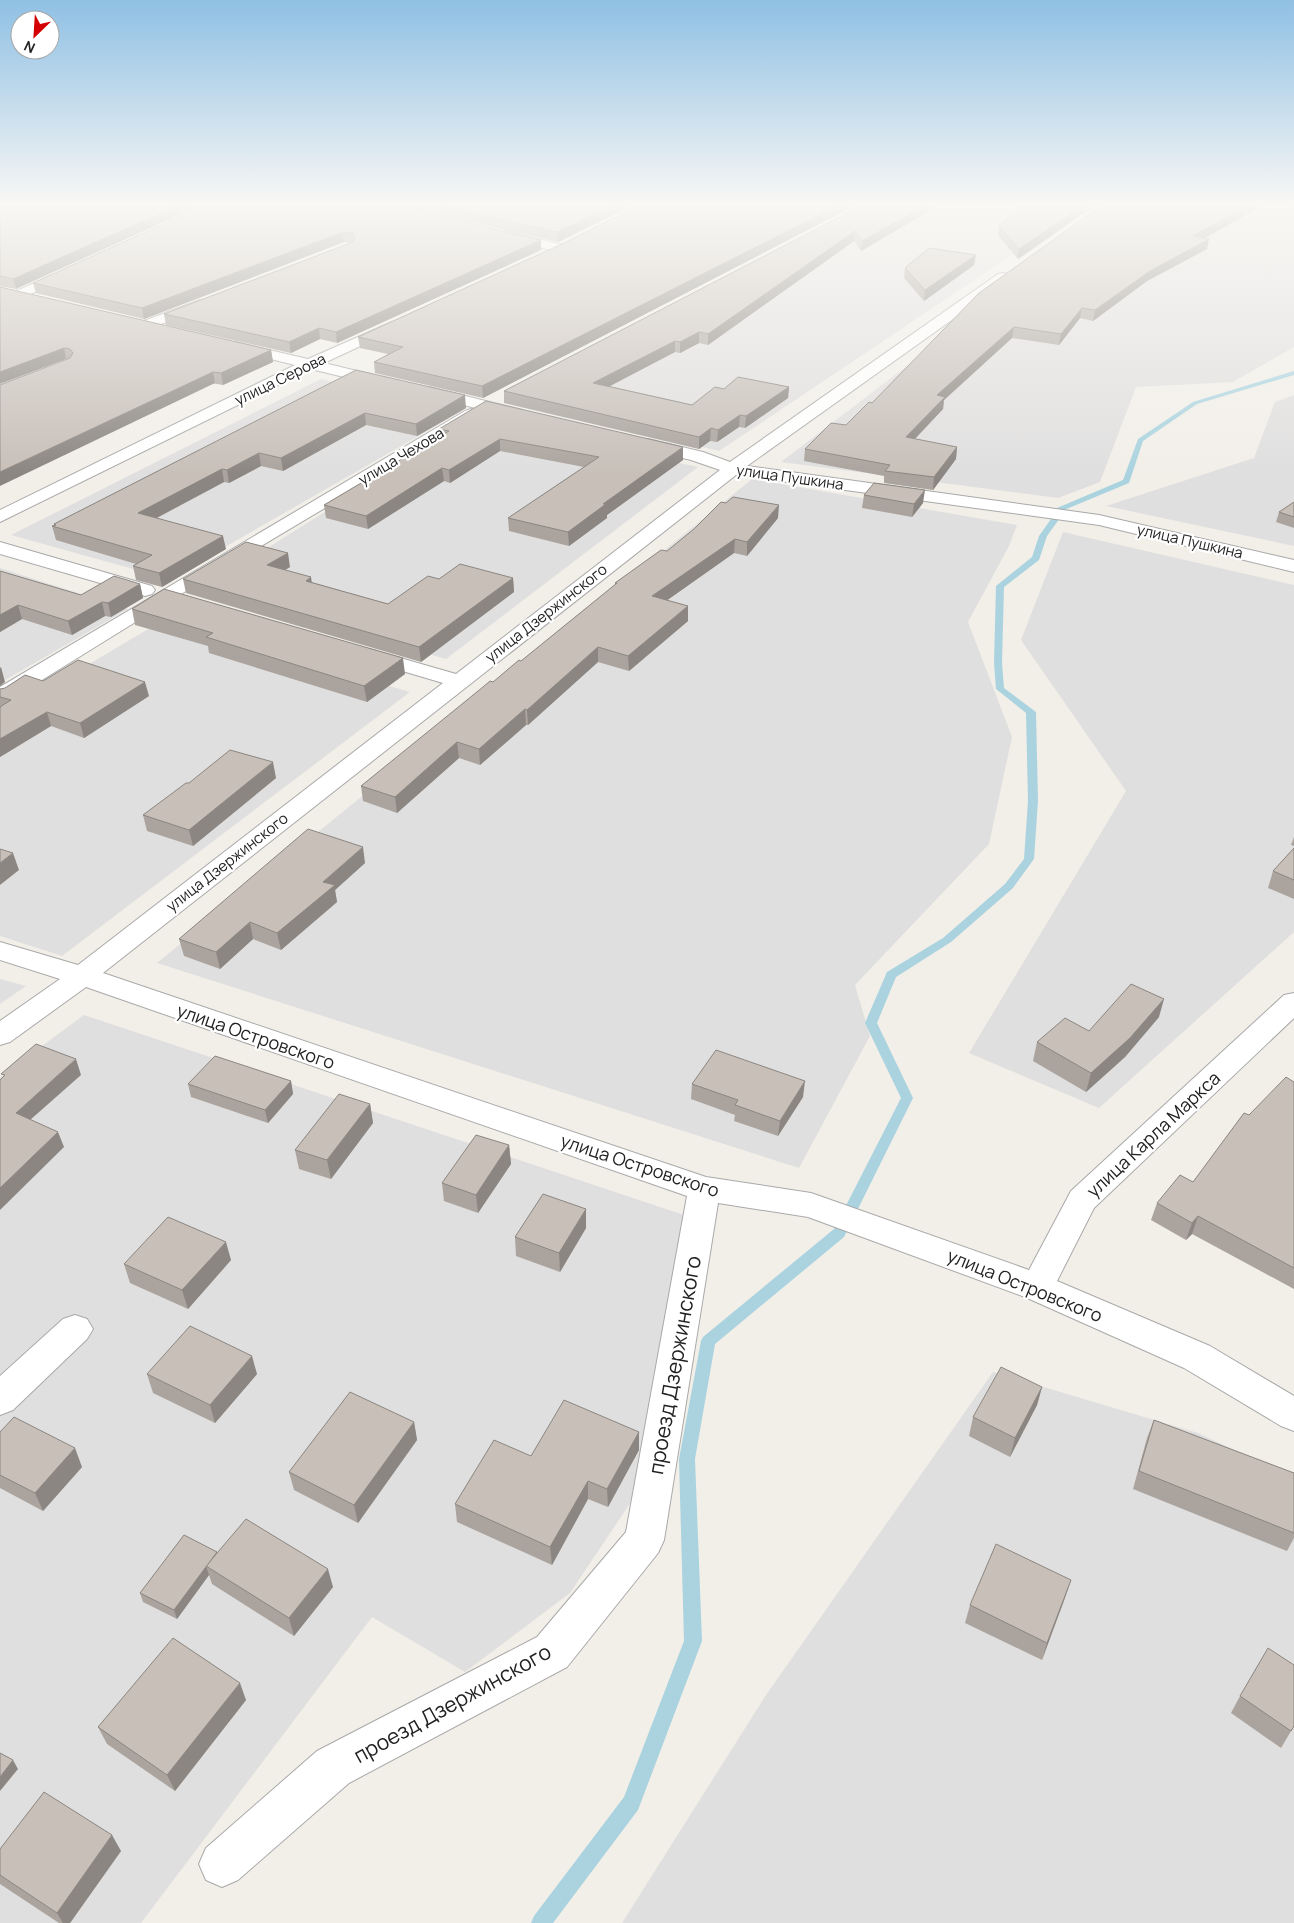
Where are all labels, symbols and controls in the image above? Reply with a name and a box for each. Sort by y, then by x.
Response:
north arrow [10,10,60,60]
text: N [21,36,38,58]
street label: улица Серова [231,348,329,410]
street label: улица Чехова [354,422,448,490]
street label: улица Пушкина [735,459,845,495]
street label: улица Пушкина [1135,519,1245,563]
street label: улица Дзержинского [481,559,611,667]
street label: улица Дзержинского [162,808,292,916]
street label: улица Островского [174,998,338,1074]
street label: улица Карла Маркса [1081,1066,1225,1202]
street label: улица Островского [558,1128,722,1202]
street label: улица Островского [944,1243,1106,1327]
street label: проезд Дзержинского [641,1253,707,1477]
street label: проезд Дзержинского [348,1637,556,1769]

